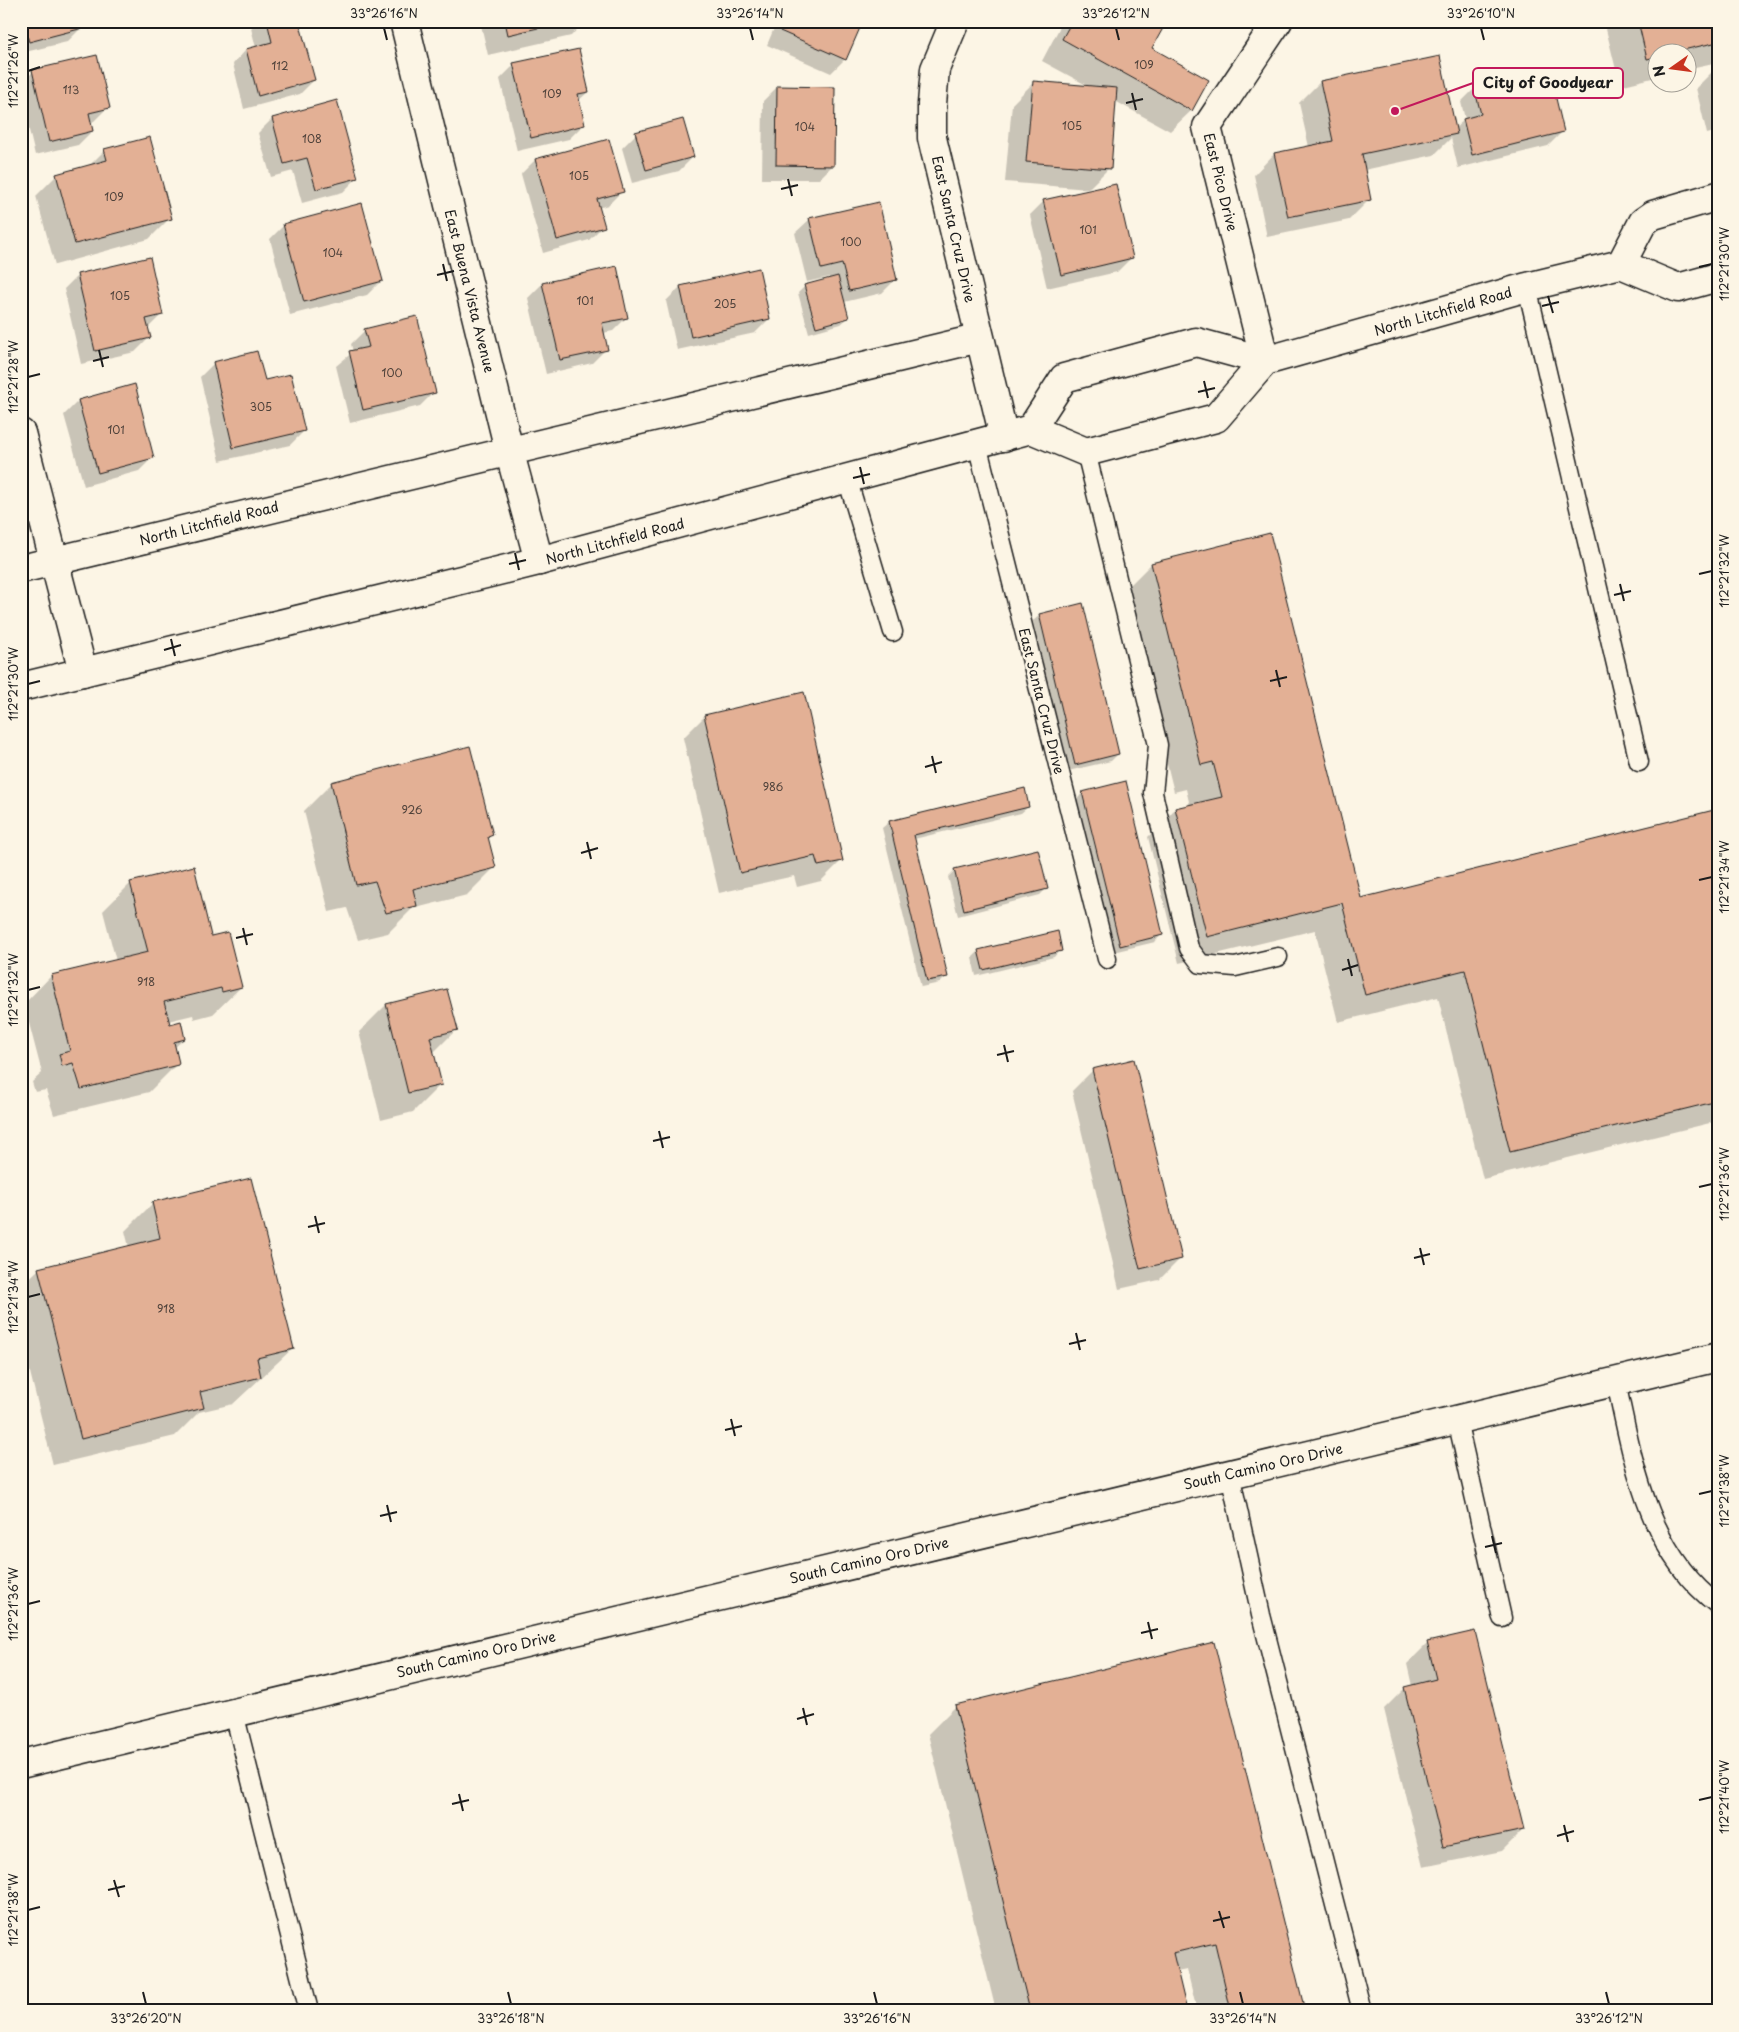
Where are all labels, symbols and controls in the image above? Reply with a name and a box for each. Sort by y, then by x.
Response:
text: 33°26'16"N [350,4,418,22]
text: 33°26'14"N [716,4,784,22]
text: 33°26'12"N [1082,4,1150,22]
text: 33°26'10"N [1447,4,1515,22]
text: 112°21'26"W [4,33,22,108]
north arrow [1646,42,1696,92]
house number: 109 [1134,56,1154,73]
house number: 112 [271,57,289,74]
text: N [1647,63,1670,79]
callout: City of Goodyear [1473,68,1623,98]
text: City of Goodyear [1483,70,1614,93]
house number: 113 [63,81,79,98]
house number: 109 [542,85,562,102]
house number: 105 [1062,117,1082,134]
house number: 104 [795,118,815,135]
house number: 108 [302,130,322,147]
street label: East Pico Drive [1199,131,1243,233]
street label: East Santa Cruz Drive [927,154,981,305]
house number: 105 [569,167,589,184]
house number: 109 [104,188,124,205]
street label: East Buena Vista Avenue [440,207,500,375]
house number: 101 [1079,221,1097,238]
text: 112°21'30"W [1715,226,1733,301]
house number: 100 [840,233,862,250]
house number: 104 [323,244,343,261]
street label: North Litchfield Road [1371,281,1515,341]
house number: 105 [110,287,130,304]
house number: 101 [576,292,594,309]
house number: 205 [714,295,736,312]
text: 112°21'28"W [4,339,22,414]
house number: 100 [381,364,403,381]
house number: 305 [250,398,272,415]
house number: 101 [107,421,125,438]
street label: North Litchfield Road [137,496,281,550]
street label: North Litchfield Road [543,512,687,570]
text: 112°21'32"W [1715,534,1733,608]
street label: East Santa Cruz Drive [1014,626,1070,777]
text: 112°21'30"W [4,646,22,721]
house number: 986 [763,778,783,795]
house number: 926 [401,801,423,818]
text: 112°21'34"W [1715,840,1733,914]
text: 112°21'32"W [4,953,22,1027]
house number: 918 [137,973,155,990]
text: 112°21'36"W [1715,1146,1733,1221]
text: 112°21'34"W [4,1260,22,1334]
house number: 918 [157,1300,175,1317]
street label: South Camino Oro Drive [1181,1437,1345,1495]
text: 112°21'38"W [1715,1454,1733,1528]
street label: South Camino Oro Drive [787,1531,951,1589]
text: 112°21'36"W [4,1566,22,1641]
street label: South Camino Oro Drive [394,1625,558,1683]
text: 112°21'40"W [1715,1759,1733,1834]
text: 112°21'38"W [4,1873,22,1947]
text: 33°26'20"N [110,2009,182,2027]
text: 33°26'18"N [477,2009,545,2027]
text: 33°26'16"N [843,2009,911,2027]
text: 33°26'14"N [1209,2009,1277,2027]
text: 33°26'12"N [1575,2009,1643,2027]

